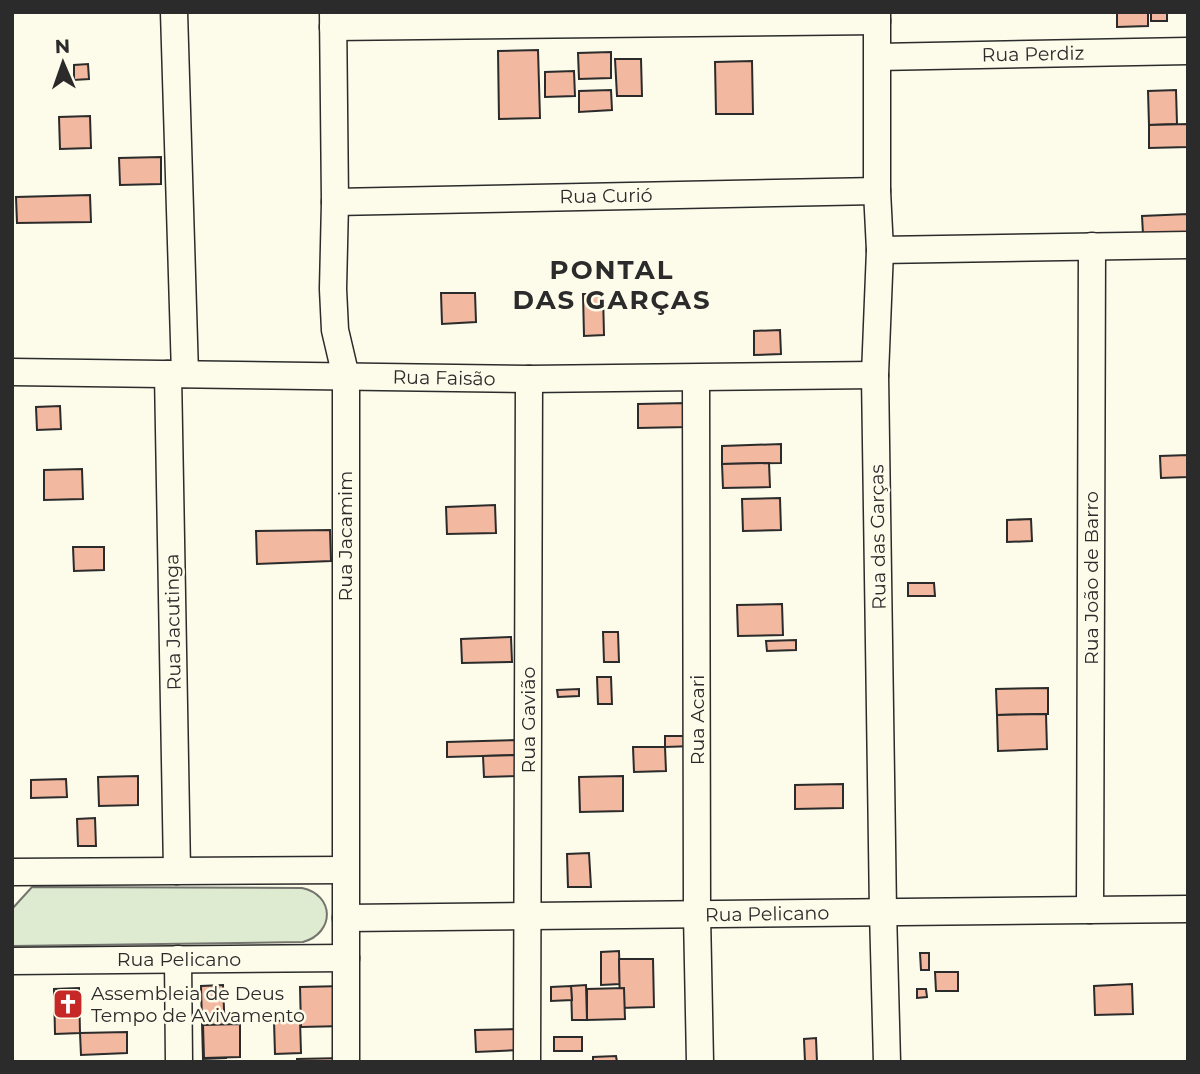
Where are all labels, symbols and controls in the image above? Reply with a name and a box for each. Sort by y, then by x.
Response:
north arrow [28,28,98,98]
text: N [54,35,71,58]
street label: Rua Perdiz [981,42,1085,66]
street label: Rua Curió [559,184,653,208]
district label: PONTAL DAS GARÇAS [512,254,712,316]
street label: Rua Faisão [392,366,496,390]
street label: Rua das Garças [865,464,891,610]
street label: Rua Jacamim [334,471,357,601]
street label: Rua João de Barro [1080,491,1103,665]
street label: Rua Jacutinga [160,553,186,691]
street label: Rua Gavião [517,666,540,773]
street label: Rua Acari [686,675,709,765]
street label: Rua Pelicano [705,901,830,927]
street label: Rua Pelicano [117,948,241,971]
place label: Assembleia de Deus Tempo de Avivamento [91,982,305,1027]
church icon: Assembleia de Deus Tempo de Avivamento [51,987,85,1021]

